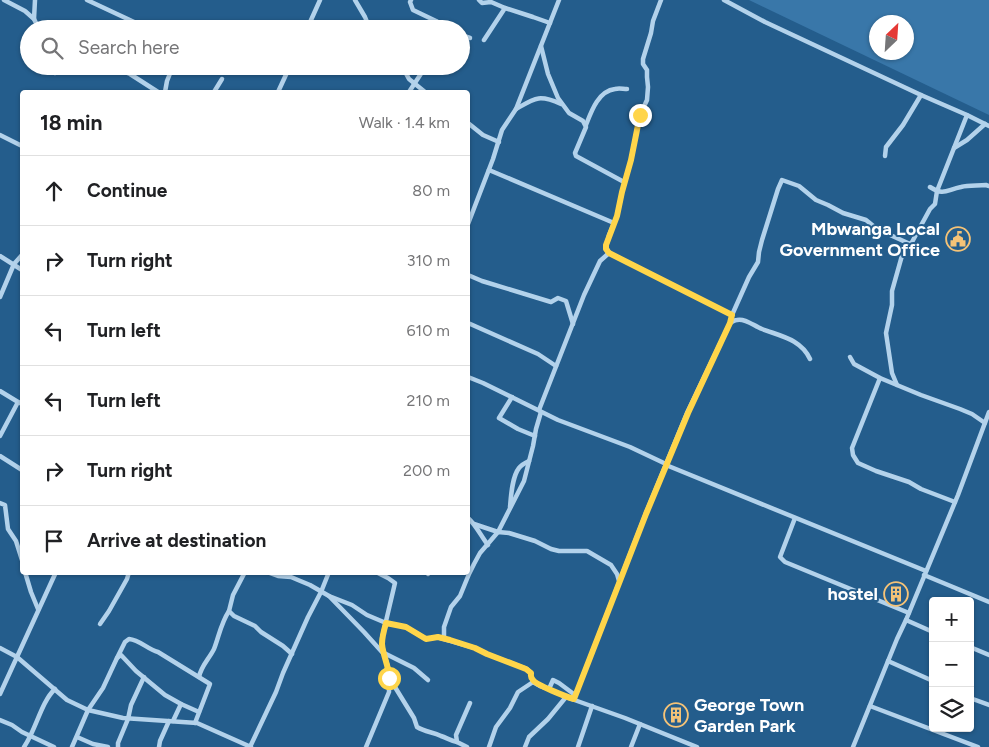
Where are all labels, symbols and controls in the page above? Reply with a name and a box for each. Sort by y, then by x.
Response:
north arrow [869,15,914,60]
search box [20,20,470,75]
icon: search [38,34,66,62]
text: Search here [78,36,180,59]
route end [629,104,652,127]
text: 18 min [40,110,102,135]
text: Walk · 1.4 km [359,113,450,132]
icon: ahead [40,177,68,205]
text: Continue [87,179,167,202]
text: 80 m [412,181,450,200]
place label: Mbwanga Local Government Office [780,218,940,261]
public building icon: Mbwanga Local Government Office [945,226,971,252]
icon: right [40,247,68,275]
text: Turn right [87,249,173,272]
text: 310 m [407,251,450,270]
icon: left [40,317,68,345]
text: Turn left [87,319,161,342]
text: 610 m [407,321,450,340]
icon: left [40,387,68,415]
text: Turn left [87,389,161,412]
text: 210 m [407,391,450,410]
icon: right [40,457,68,485]
text: Turn right [87,459,173,482]
text: 200 m [403,461,450,480]
icon: arrive [40,527,68,555]
text: Arrive at destination [87,529,266,552]
building icon: hostel [883,581,909,607]
place label: hostel [827,583,878,605]
map controls [929,597,974,732]
button: + [929,597,974,642]
button: − [929,642,974,687]
route start [378,667,401,690]
button: layers [929,687,974,732]
place label: George Town Garden Park [694,694,804,737]
building icon: George Town Garden Park [663,702,689,728]

